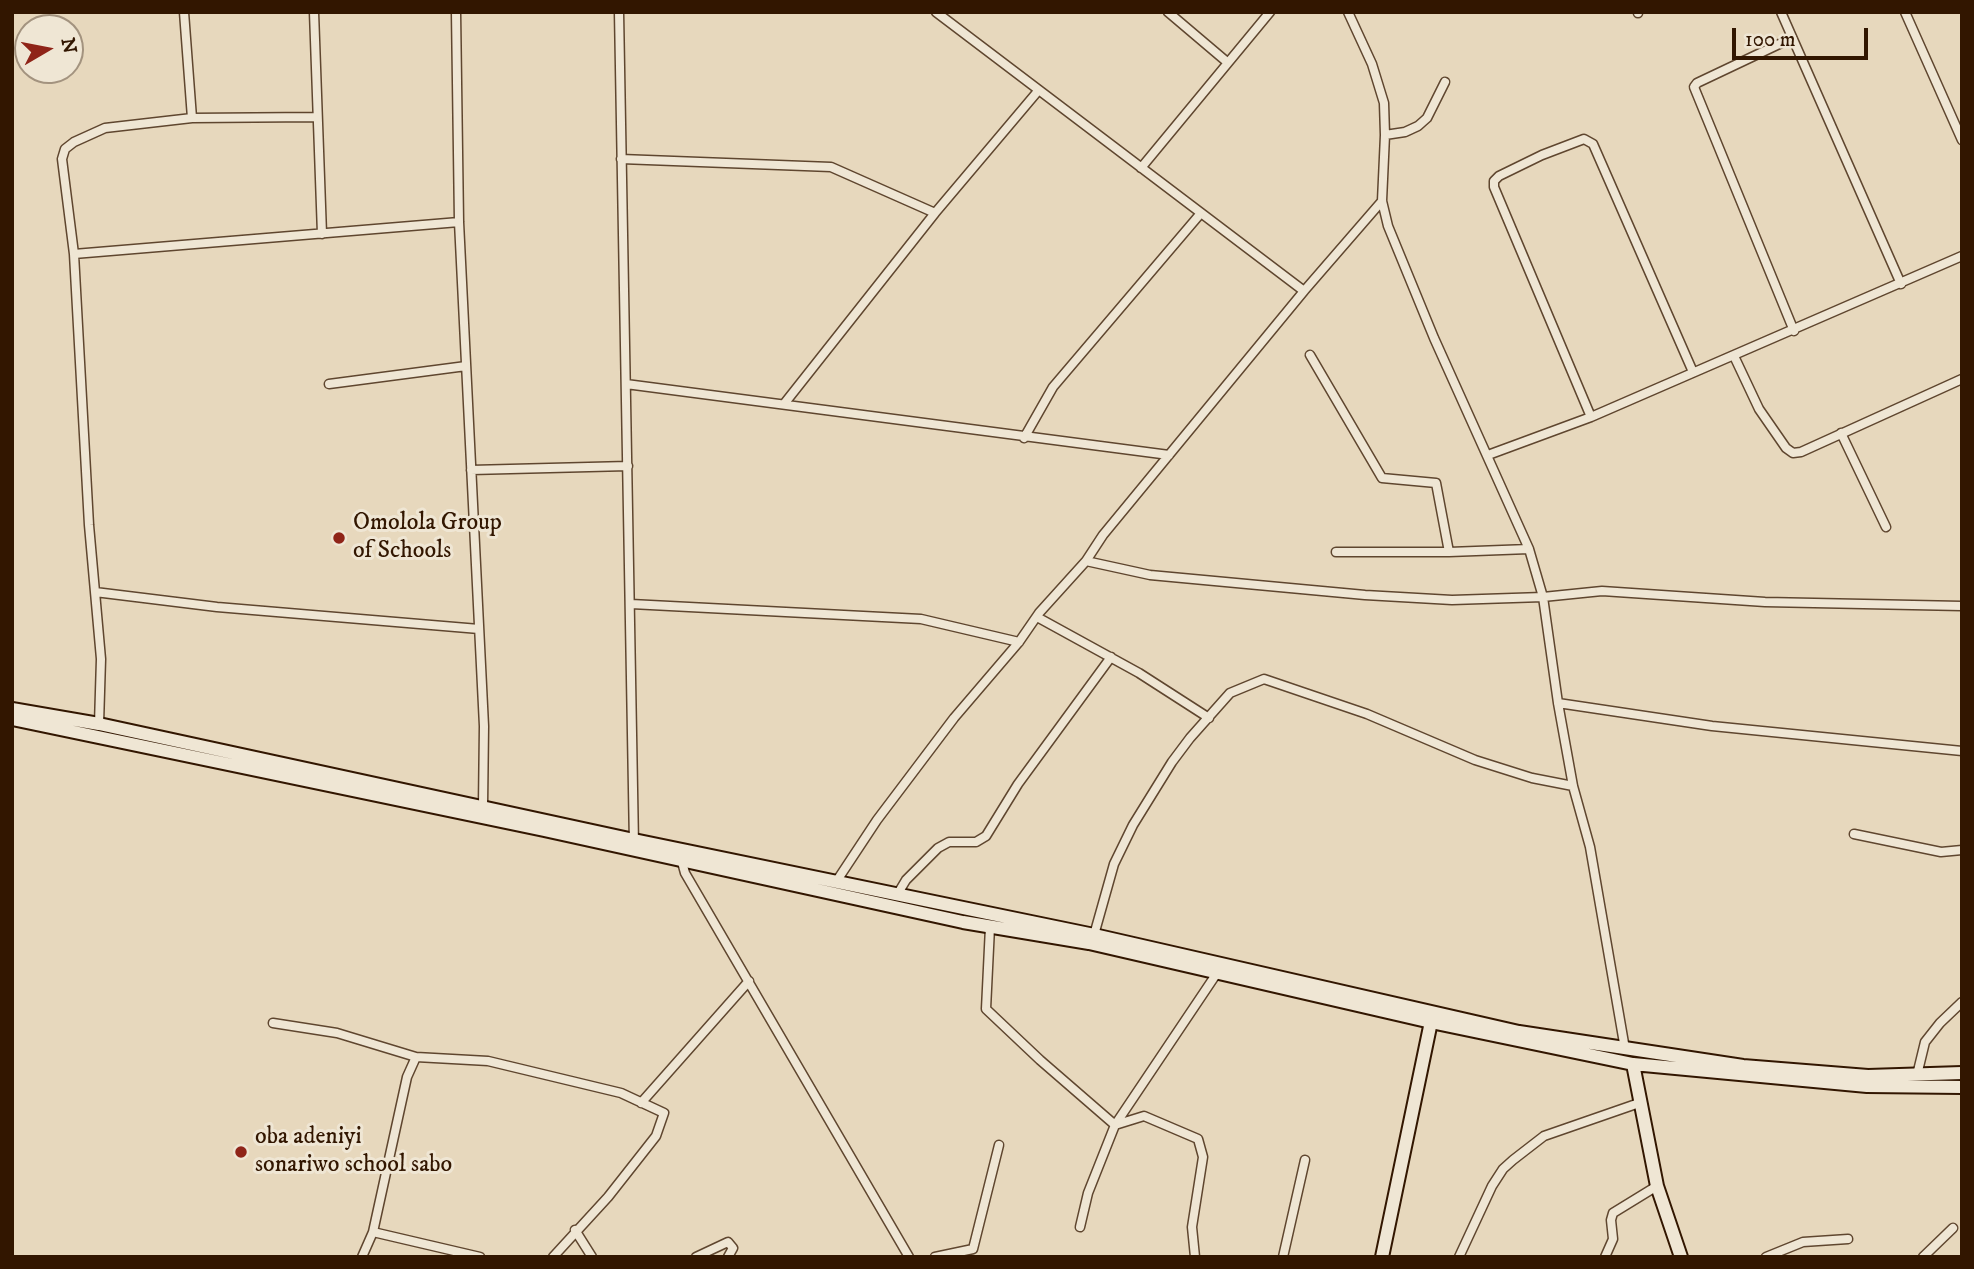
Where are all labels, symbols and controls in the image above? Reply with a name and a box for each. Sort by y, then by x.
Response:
north arrow [14,14,84,84]
scale bar [1736,14,1872,58]
text: 100 m [1745,27,1796,53]
text: N [56,36,81,55]
place label: Omolola Group of Schools [353,510,502,566]
marker: Omolola Group of Schools [331,530,347,546]
place label: oba adeniyi sonariwo school sabo [255,1124,452,1180]
marker: oba adeniyi sonariwo school sabo [233,1144,249,1160]

